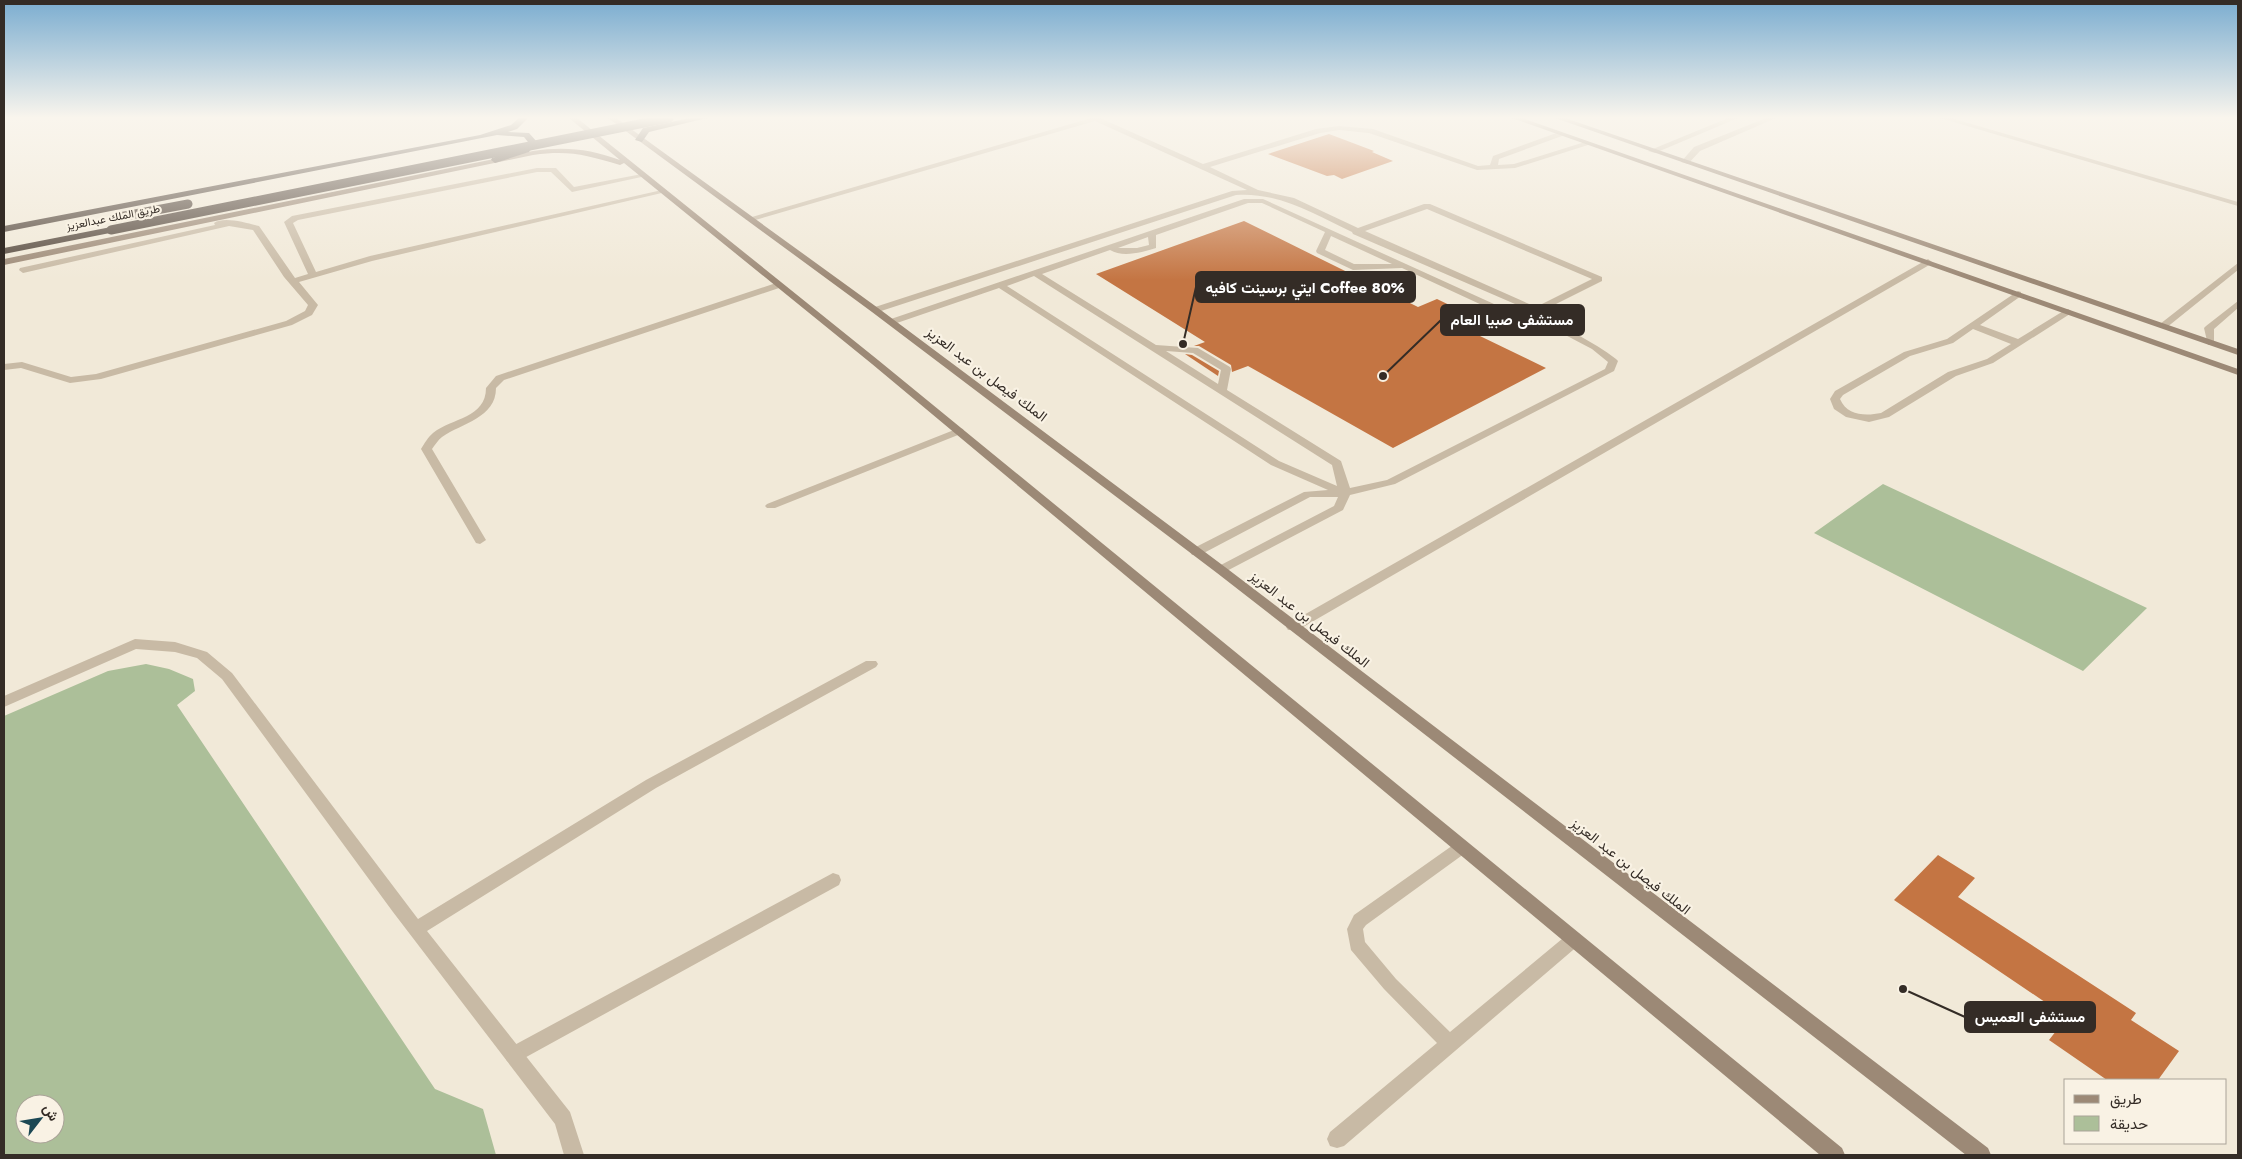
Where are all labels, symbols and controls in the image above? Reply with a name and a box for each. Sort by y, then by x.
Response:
street label: طريق الملك عبدالعزيز [64,200,161,234]
callout: ايتي برسينت كافيه Coffee 80% [1196,272,1415,302]
text: ايتي برسينت كافيه Coffee 80% [1205,277,1405,301]
callout: مستشفى صبيا العام [1441,305,1584,335]
text: مستشفى صبيا العام [1451,309,1574,331]
street label: الملك فيصل بن عبد العزيز [921,321,1052,426]
street label: الملك فيصل بن عبد العزيز [1245,565,1374,672]
street label: الملك فيصل بن عبد العزيز [1566,812,1695,919]
callout: مستشفى العميس [1965,1002,2095,1032]
text: مستشفى العميس [1975,1006,2085,1028]
legend [2064,1079,2227,1144]
text: طريق [2110,1088,2142,1110]
north arrow [15,1094,65,1144]
text: ش [38,1100,64,1125]
text: حديقة [2110,1113,2148,1135]

